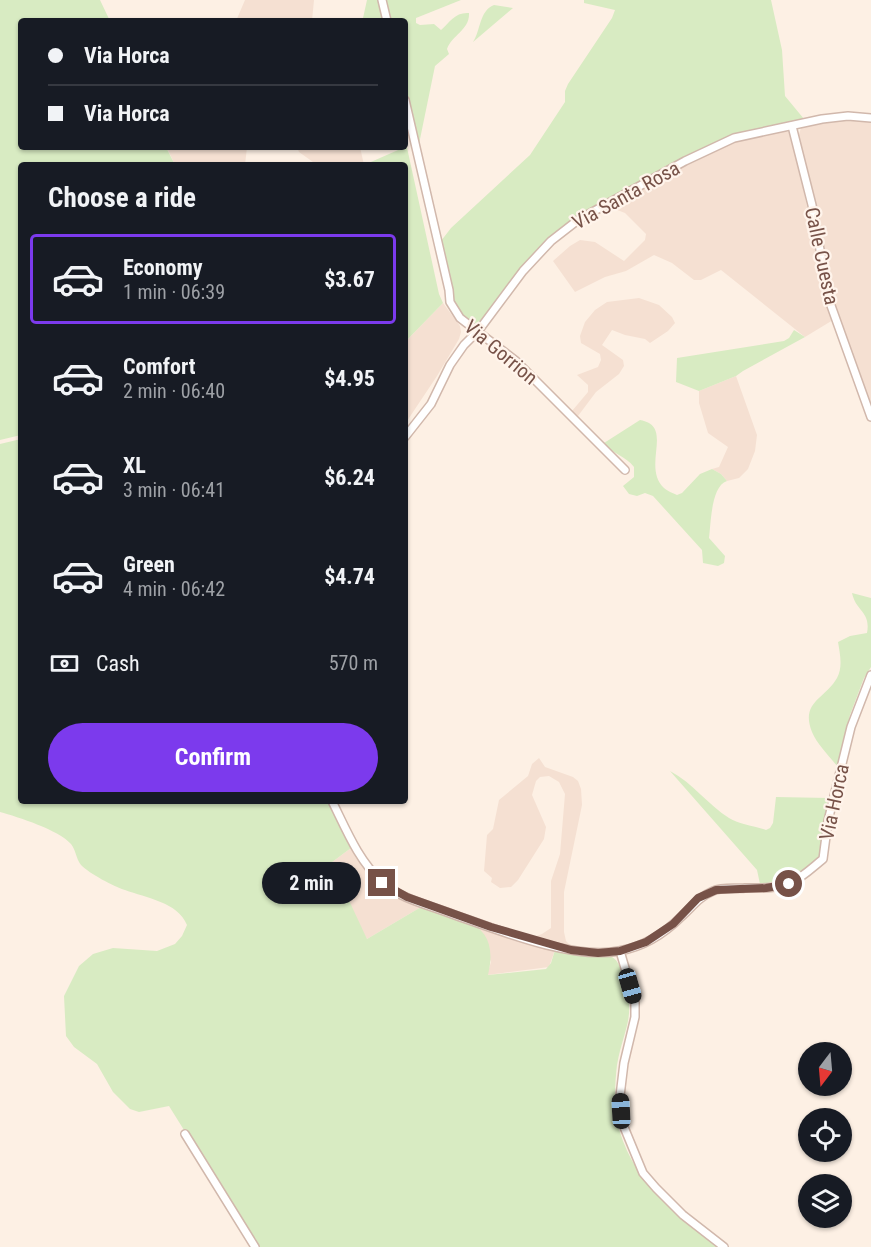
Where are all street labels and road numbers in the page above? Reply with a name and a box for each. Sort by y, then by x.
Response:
street label: Via Santa Rosa [568,156,684,234]
street label: Calle Cuesta [800,205,844,307]
street label: Via Gorrion [459,314,543,390]
street label: Via Horca [814,762,854,842]

